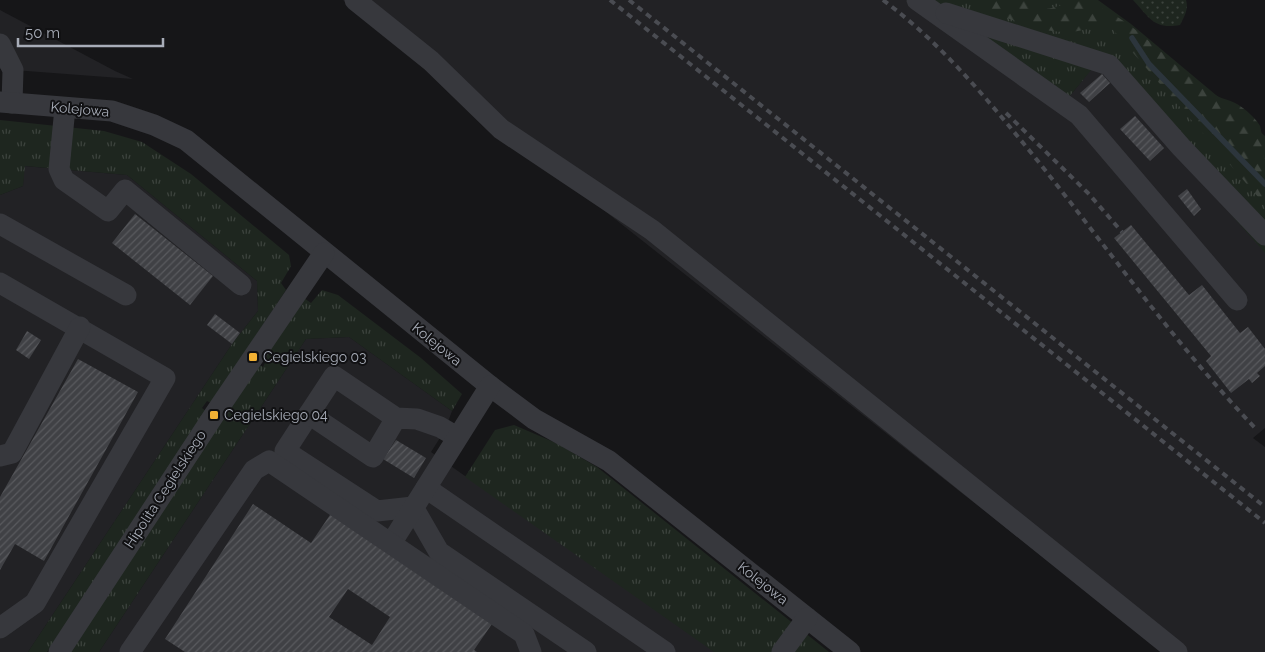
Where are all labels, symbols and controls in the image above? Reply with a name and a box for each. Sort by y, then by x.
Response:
scale bar [18,15,162,47]
text: 50 m [25,24,60,42]
street label: Kolejowa [50,98,110,120]
street label: Kolejowa [409,319,465,369]
place label: Cegielskiego 03 [263,349,367,365]
marker: Cegielskiego 03 [247,351,259,363]
place label: Cegielskiego 04 [224,407,328,423]
marker: Cegielskiego 04 [208,409,220,421]
street label: Hipolita Cegielskiego [121,427,209,551]
street label: Kolejowa [735,559,791,607]

